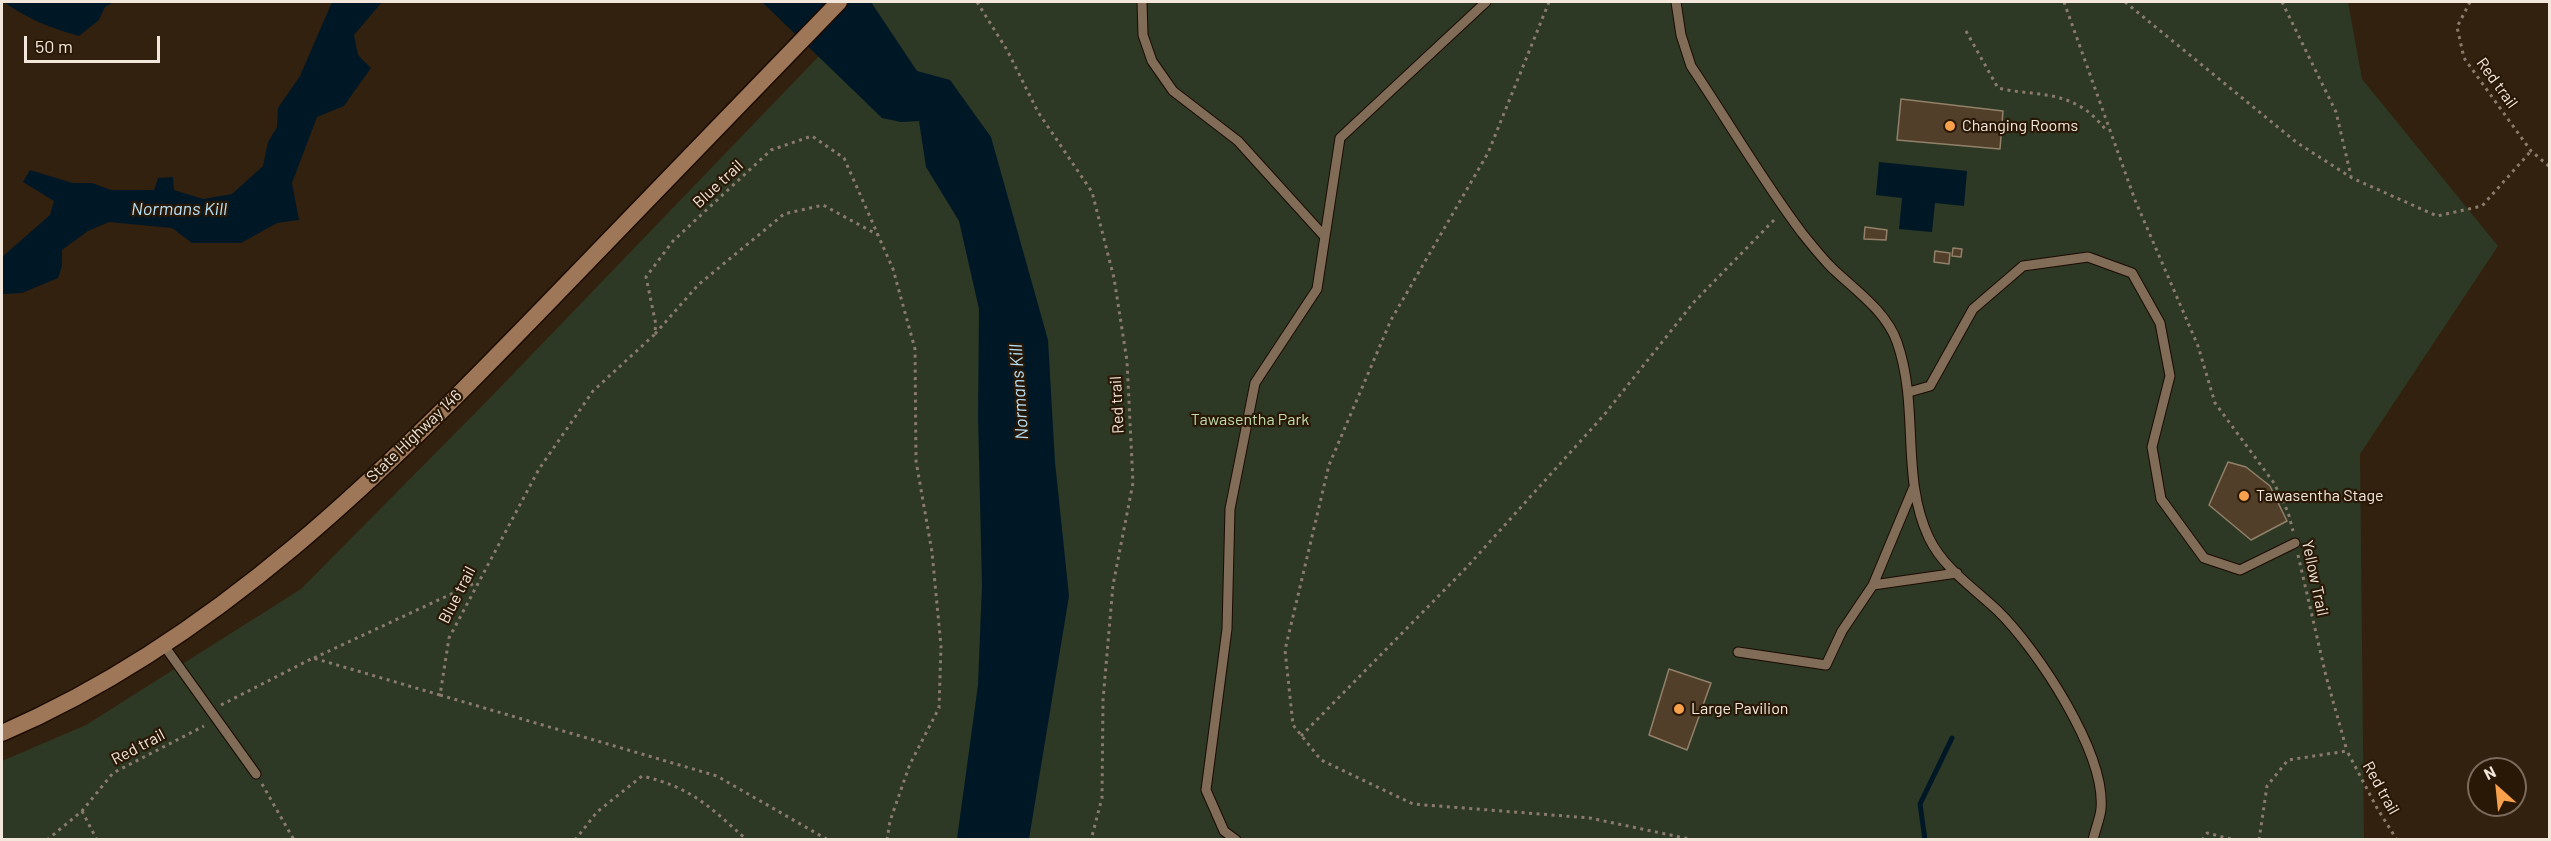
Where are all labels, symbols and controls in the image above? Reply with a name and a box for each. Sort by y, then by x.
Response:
scale bar [27,24,164,62]
text: 50 m [35,35,73,57]
street label: Red trail [2472,54,2522,112]
place label: Changing Rooms [1962,116,2078,136]
marker: Changing Rooms [1943,119,1957,133]
street label: Blue trail [689,156,747,212]
water label: Normans Kill [131,198,227,220]
water label: Normans Kill [1005,343,1033,441]
street label: Red trail [1106,376,1128,434]
street label: State Highway 146 [362,386,466,486]
park label: Tawasentha Park [1191,410,1309,430]
place label: Tawasentha Stage [2256,486,2384,506]
marker: Tawasentha Stage [2237,489,2251,503]
street label: Yellow Trail [2298,538,2332,618]
street label: Blue trail [434,563,480,627]
place label: Large Pavilion [1691,699,1788,719]
marker: Large Pavilion [1672,702,1686,716]
street label: Red trail [108,725,168,769]
north arrow [2467,757,2527,817]
street label: Red trail [2359,758,2403,818]
text: N [2480,761,2499,783]

